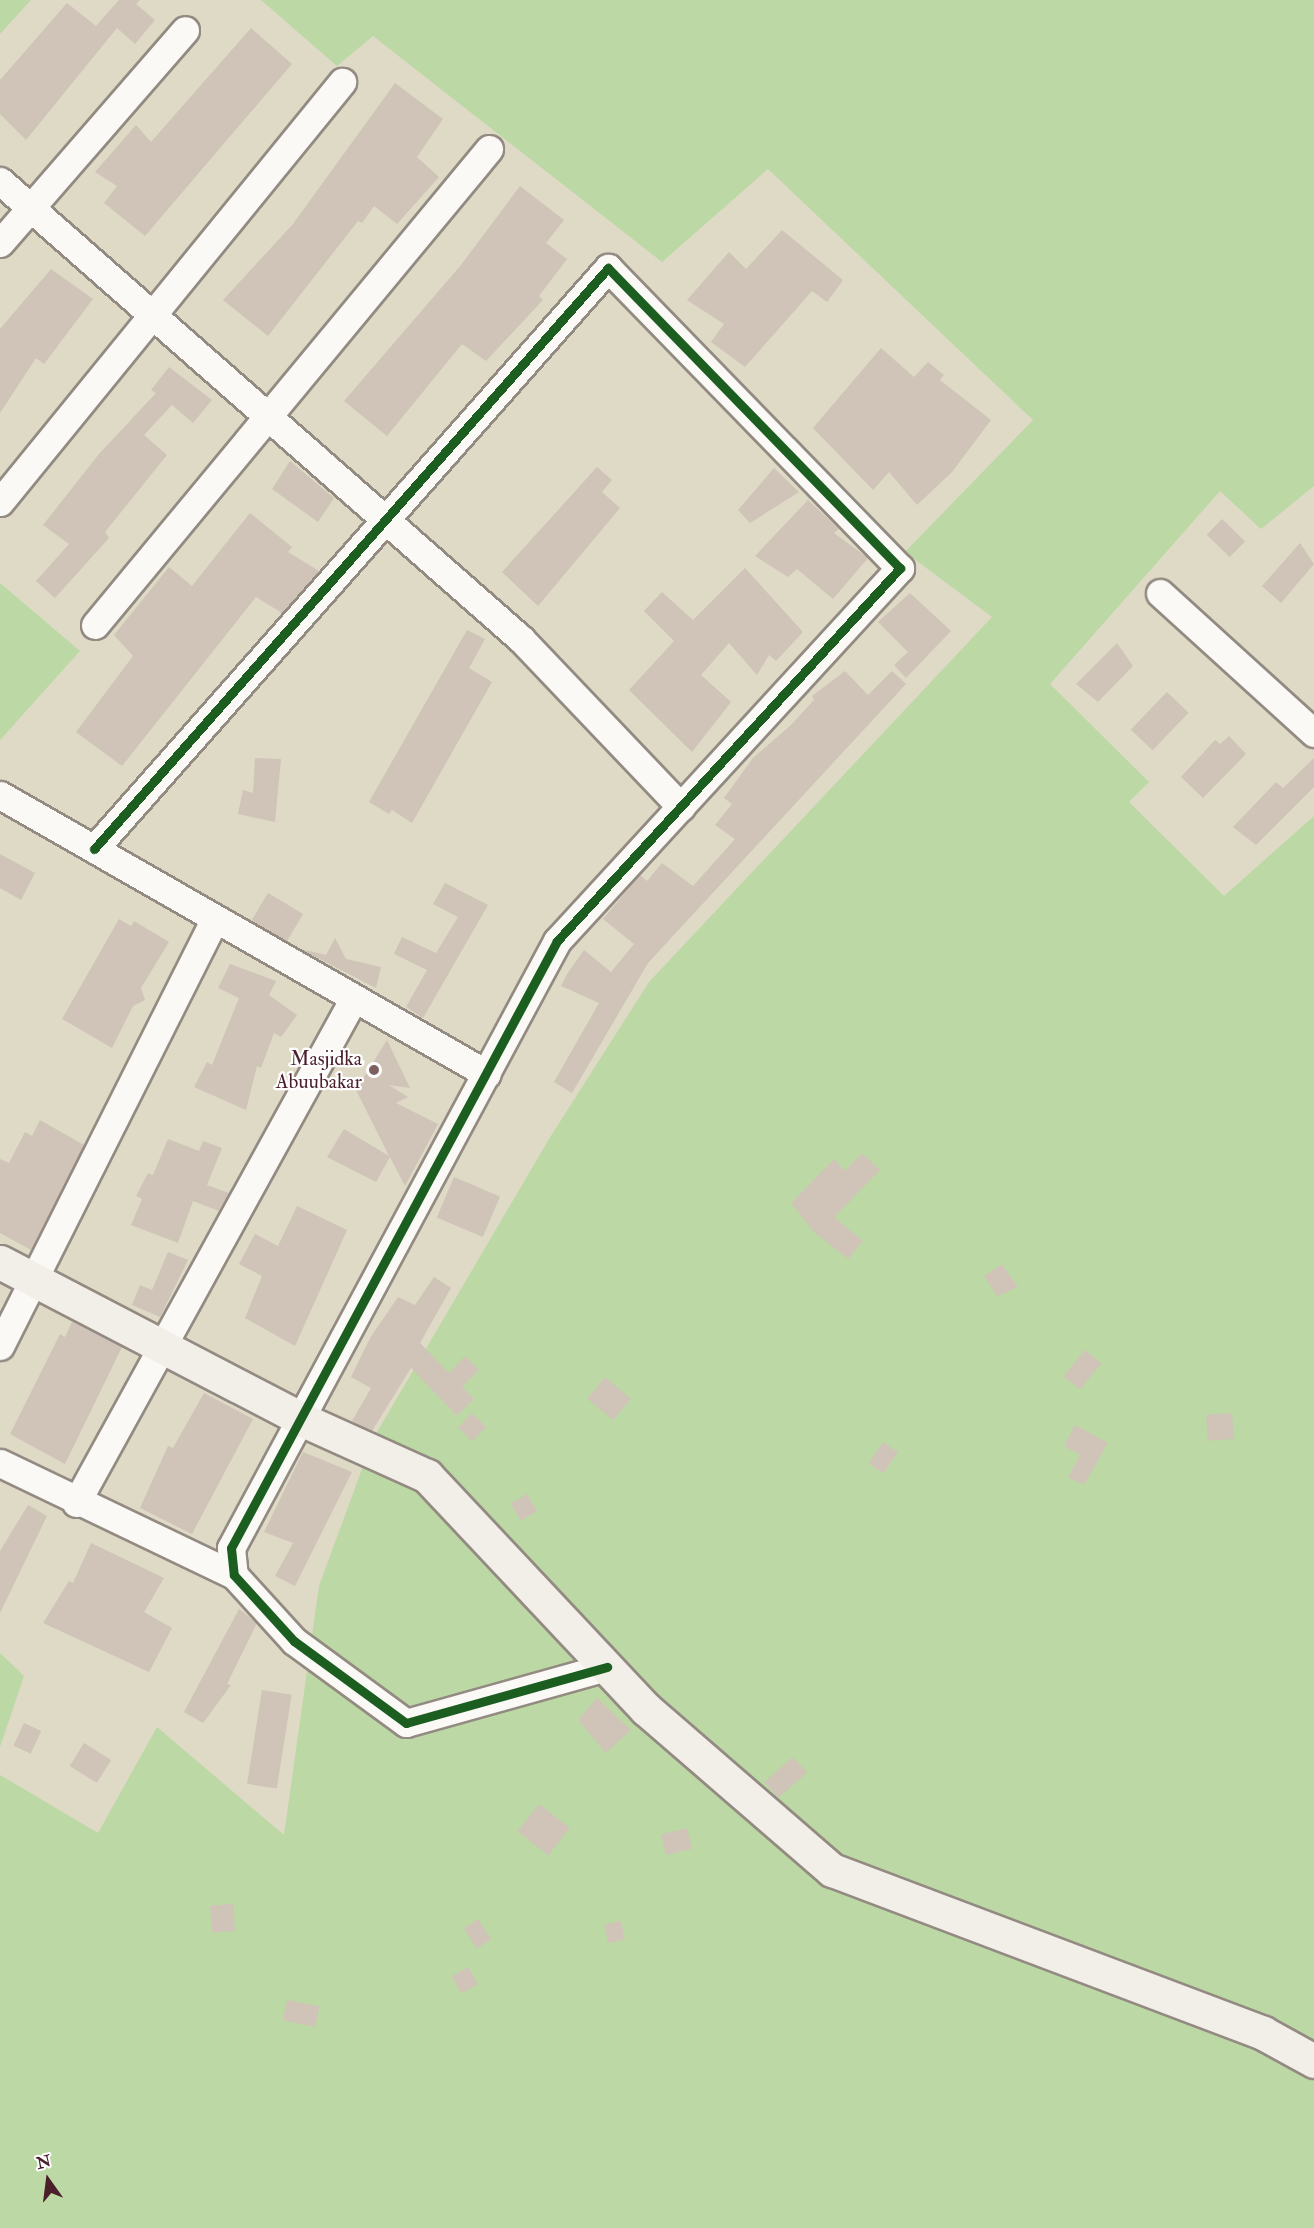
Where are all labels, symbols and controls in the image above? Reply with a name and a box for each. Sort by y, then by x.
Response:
place label: Masjidka Abuubakar [276,1046,362,1093]
marker: Masjidka Abuubakar [367,1063,381,1077]
north arrow [18,2150,78,2210]
text: N [34,2151,53,2174]

